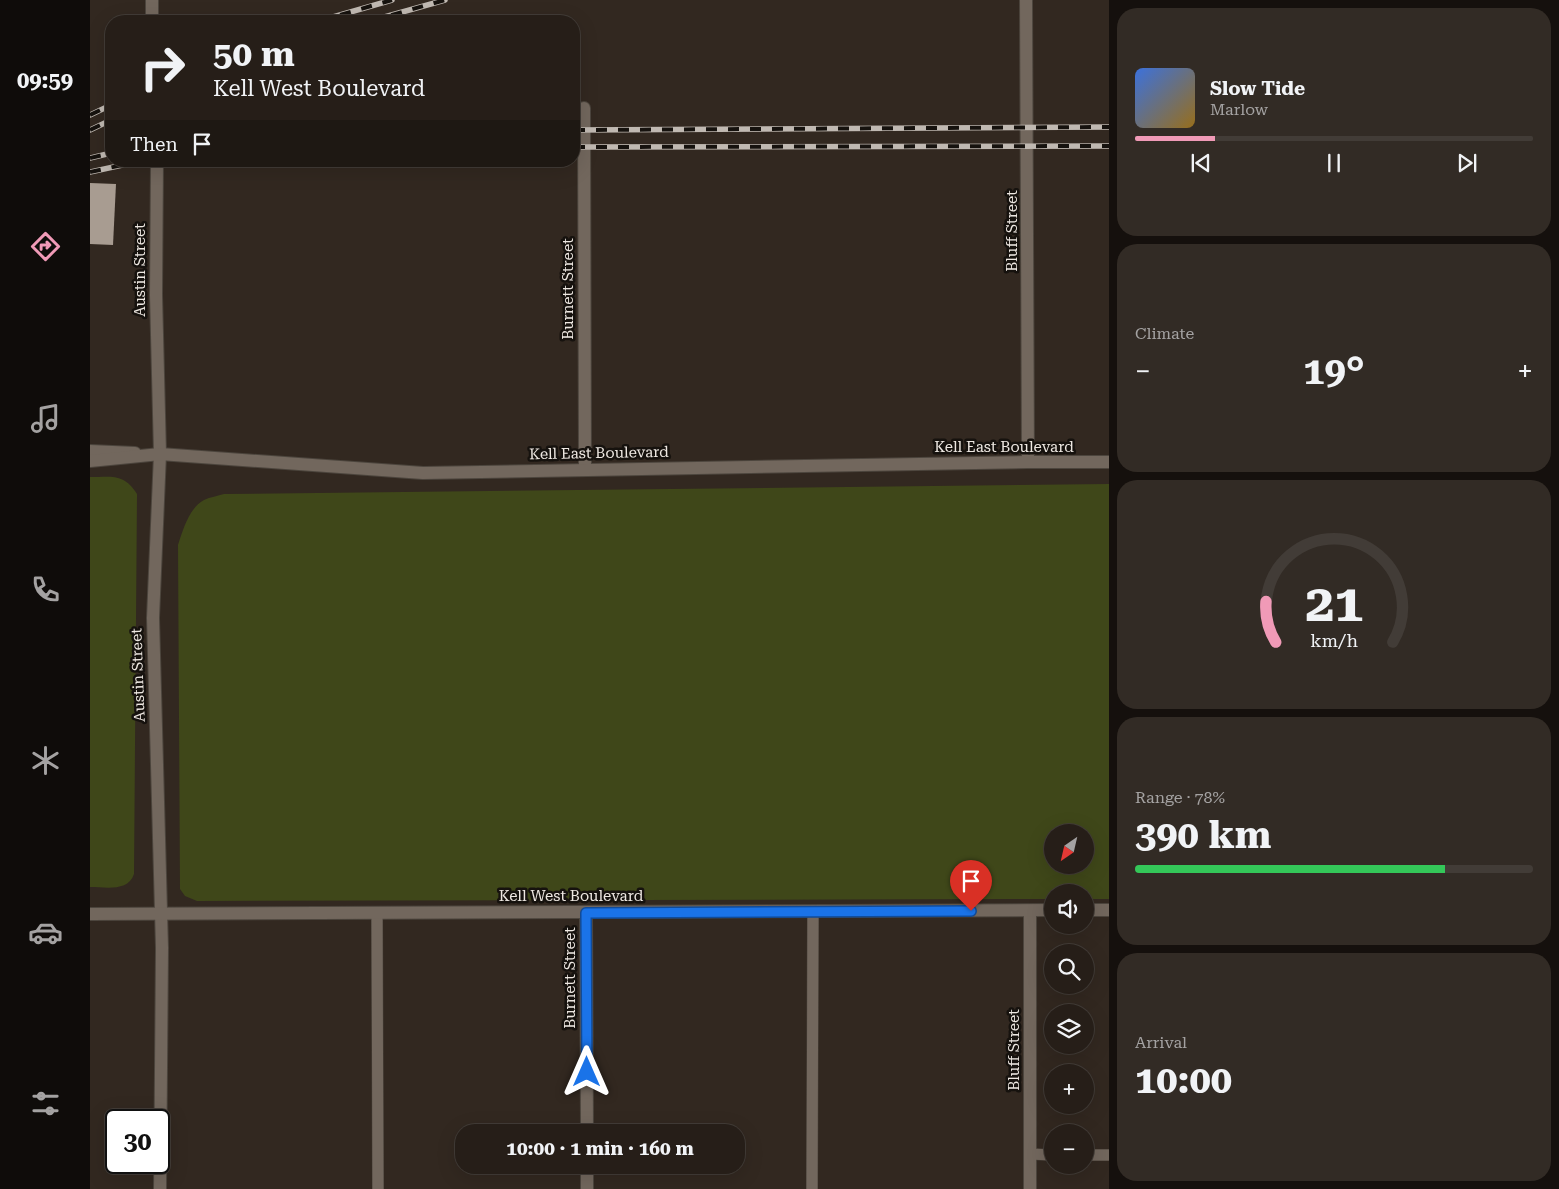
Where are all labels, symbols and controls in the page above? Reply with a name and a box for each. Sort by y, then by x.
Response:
text: 50 m [213,34,295,75]
icon: right [130,35,195,100]
text: 09:59 [17,68,73,93]
text: Kell West Boulevard [213,76,425,101]
text: Slow Tide [1210,77,1305,100]
text: Marlow [1210,100,1268,119]
icon: arrive [188,130,216,158]
text: Then [130,133,178,156]
icon: previous [1187,149,1215,177]
icon: pause [1320,149,1348,177]
icon: next [1453,149,1481,177]
street label: Bluff Street [1003,190,1021,272]
street label: Austin Street [131,223,149,317]
icon: directions [28,229,63,264]
street label: Burnett Street [559,238,577,340]
text: Climate [1135,324,1194,343]
text: 19° [1303,349,1365,393]
text: − [1135,355,1151,388]
text: + [1517,355,1533,388]
icon: music [28,401,63,436]
street label: Kell East Boulevard [934,438,1074,456]
street label: Kell East Boulevard [529,443,669,463]
icon: phone [28,572,63,607]
text: 21 [1305,573,1363,634]
street label: Austin Street [127,627,149,722]
text: km/h [1310,630,1358,651]
icon: climate [28,743,63,778]
text: Range · 78% [1135,788,1225,807]
text: 390 km [1135,813,1271,857]
north arrow [1044,824,1094,874]
map controls [1044,824,1094,1174]
pin [950,860,992,911]
icon: arrive [957,867,985,895]
button: sound [1044,884,1094,934]
street label: Kell West Boulevard [499,887,644,905]
icon: car [28,915,63,950]
street label: Burnett Street [561,927,579,1029]
button: search [1044,944,1094,994]
button: layers [1044,1004,1094,1054]
street label: Bluff Street [1005,1009,1023,1091]
text: Arrival [1135,1033,1187,1052]
position arrow [560,1045,612,1097]
text: 10:00 [1135,1058,1232,1102]
button: + [1044,1064,1094,1114]
icon: filters [28,1086,63,1121]
speed limit sign: 30 [105,1109,170,1174]
button: − [1044,1124,1094,1174]
text: 10:00 · 1 min · 160 m [506,1137,694,1160]

